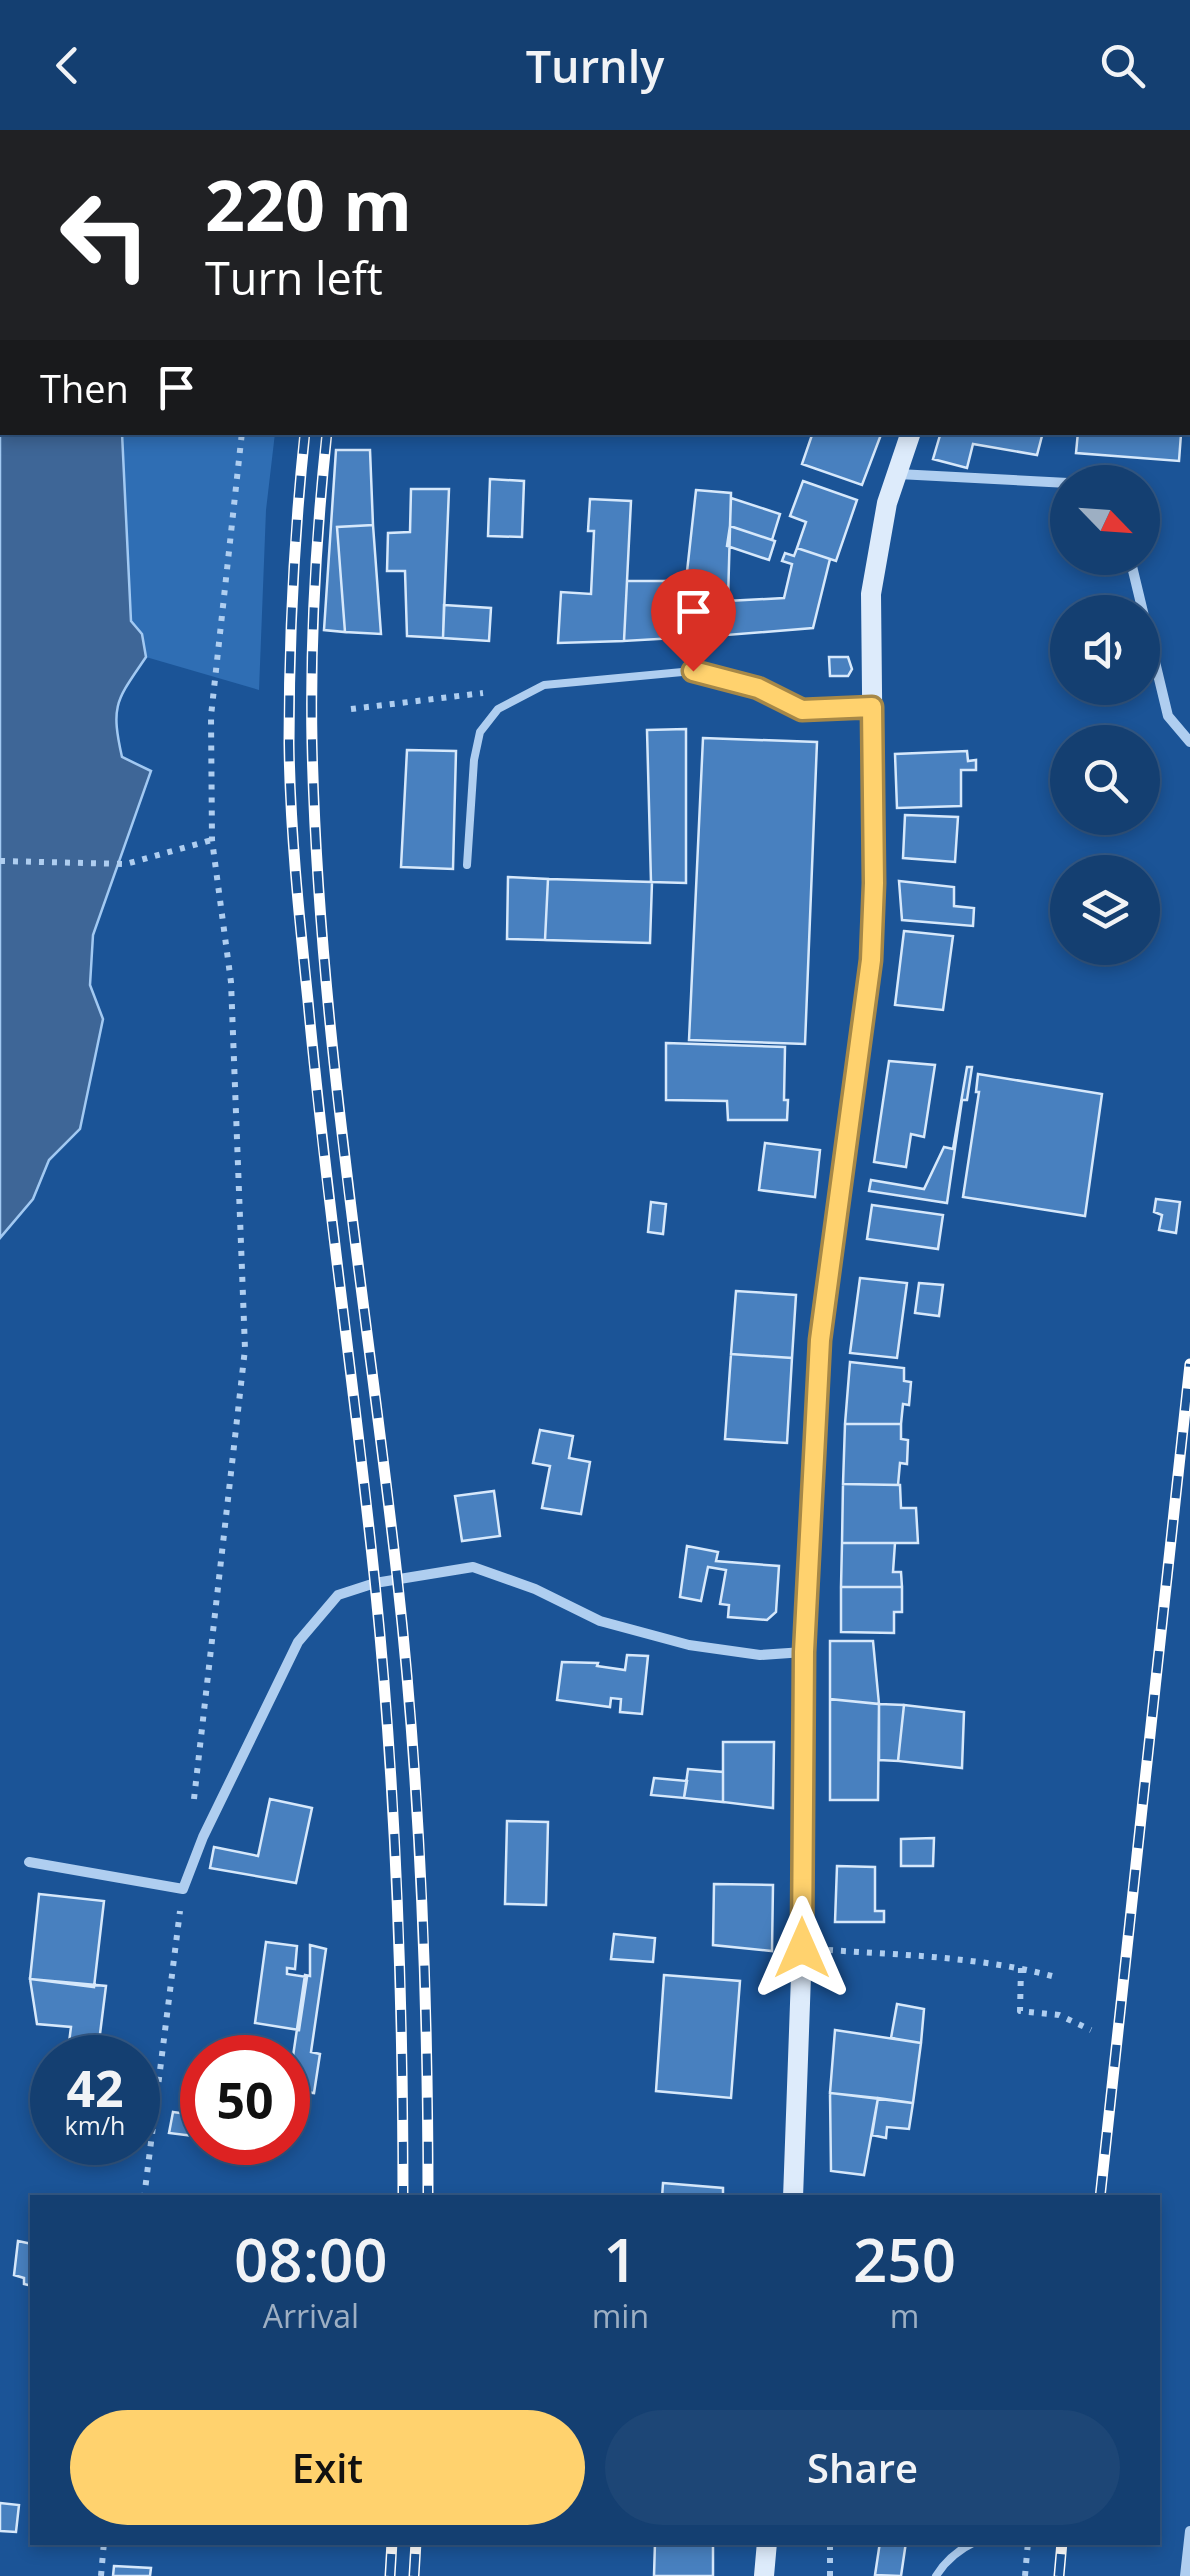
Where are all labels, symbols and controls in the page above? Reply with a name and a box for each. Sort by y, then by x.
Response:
text: Turnly [526,35,664,96]
icon: back [40,38,95,93]
icon: search [1095,38,1150,93]
text: 220 m [205,156,412,252]
icon: left [40,170,170,300]
text: Turn left [205,247,383,308]
icon: arrive [149,360,204,415]
text: Then [40,362,129,414]
north arrow [1050,465,1160,575]
map controls [1050,465,1160,965]
pin [651,569,736,672]
icon: arrive [666,584,721,639]
button: sound [1050,595,1160,705]
button: search [1050,725,1160,835]
button: layers [1050,855,1160,965]
position arrow [750,1896,854,2000]
speed limit sign: 50 [180,2035,310,2165]
text: 42 [66,2054,124,2122]
text: km/h [65,2108,125,2142]
text: 08:00 [234,2218,388,2300]
text: 1 [603,2218,638,2300]
text: 250 [853,2218,956,2300]
text: Arrival [263,2294,359,2337]
text: min [592,2294,649,2337]
text: m [890,2294,919,2337]
button: Exit [70,2410,585,2525]
button: Share [605,2410,1120,2525]

